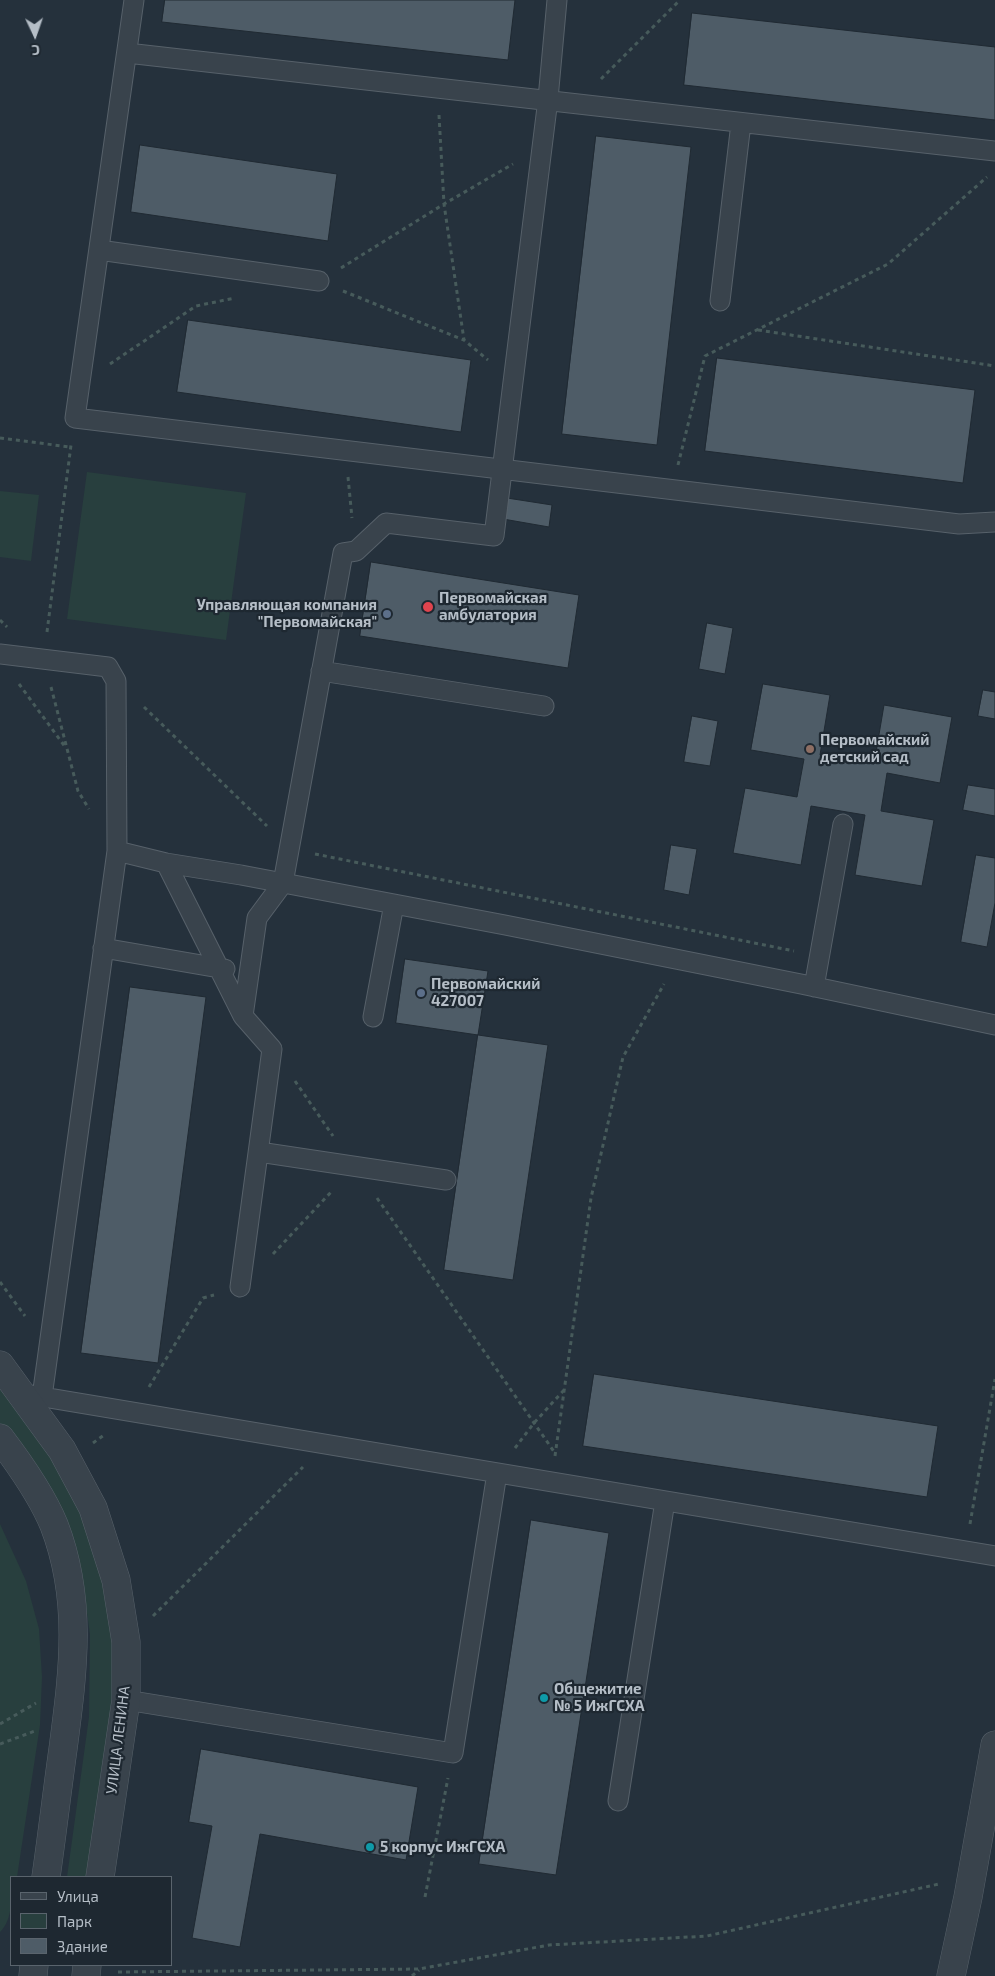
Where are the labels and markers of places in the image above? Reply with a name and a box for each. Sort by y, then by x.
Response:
place label: Первомайская амбулатория [439,589,547,624]
place label: Управляющая компания "Первомайская" [197,596,377,631]
marker: Первомайская амбулатория [421,600,435,614]
marker: Управляющая компания "Первомайская" [381,608,393,620]
place label: Первомайский детский сад [820,731,929,766]
marker: Первомайский детский сад [804,743,816,755]
place label: Первомайский 427007 [431,975,540,1010]
marker: Первомайский 427007 [415,987,427,999]
place label: Общежитие № 5 ИжГСХА [554,1680,645,1715]
marker: Общежитие № 5 ИжГСХА [538,1692,550,1704]
place label: 5 корпус ИжГСХА [380,1838,505,1856]
marker: 5 корпус ИжГСХА [364,1841,376,1853]

